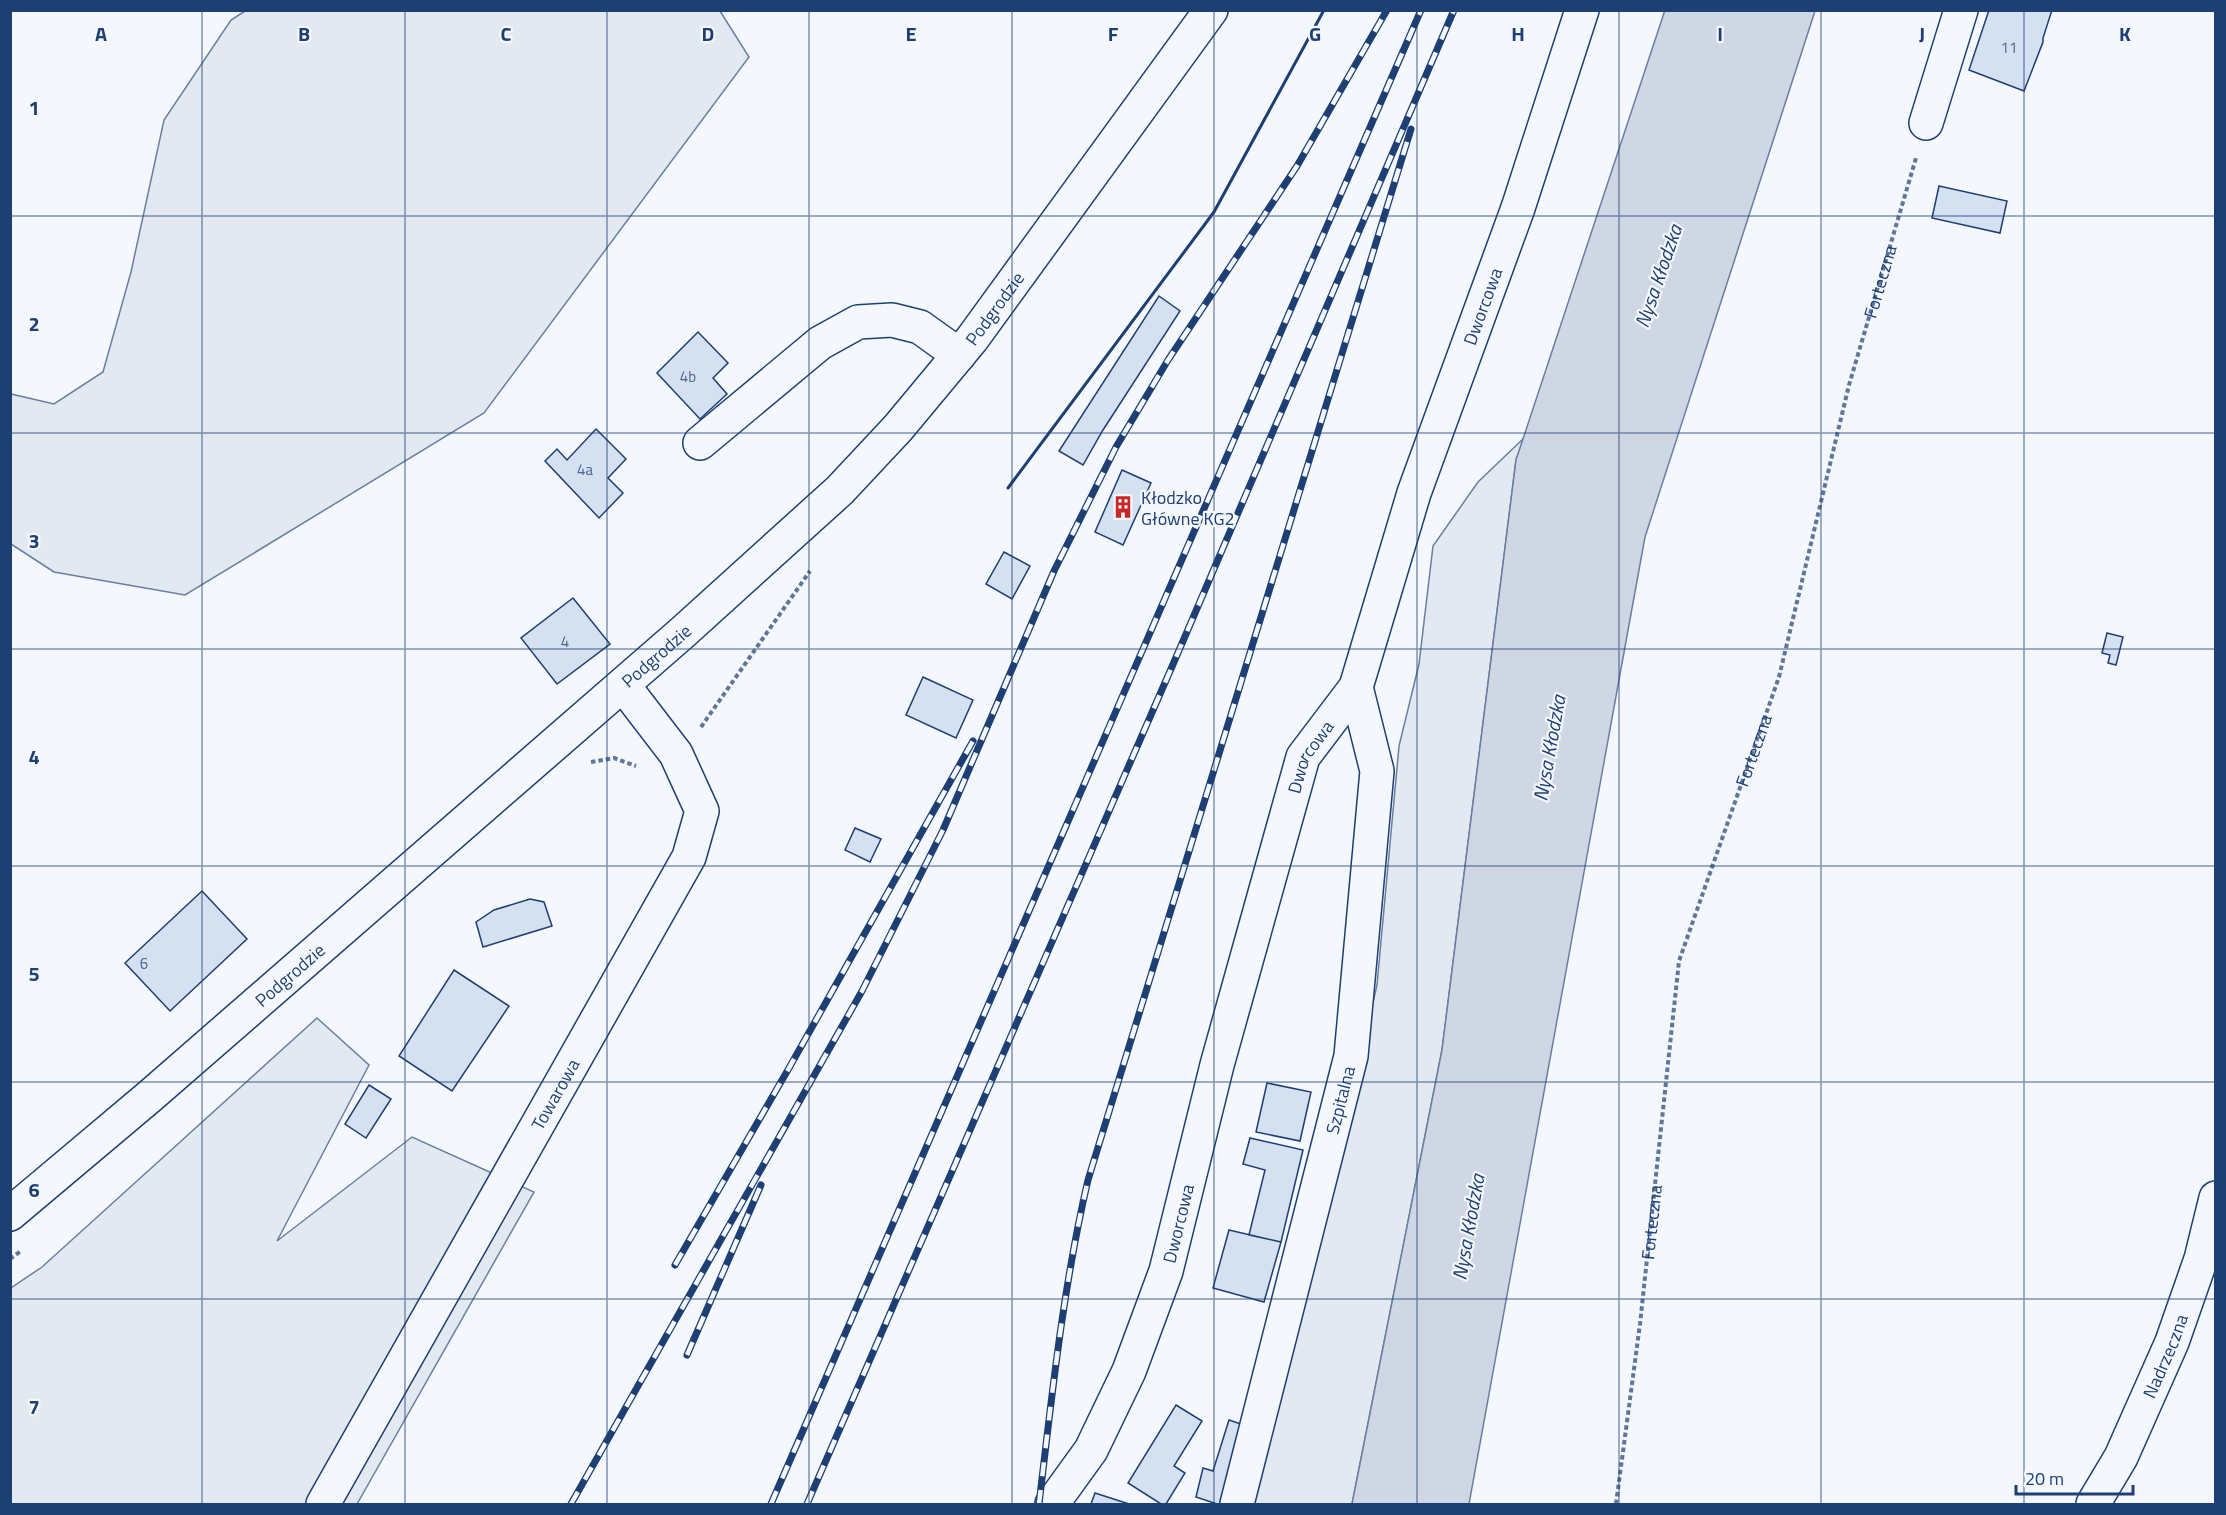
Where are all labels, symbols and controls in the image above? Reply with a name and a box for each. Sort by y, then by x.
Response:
text: A [95,18,107,49]
text: B [298,18,310,49]
text: C [501,18,512,49]
text: D [702,18,714,49]
text: E [905,18,917,49]
text: F [1108,18,1119,49]
text: G [1309,18,1321,49]
text: H [1511,18,1525,49]
text: I [1717,18,1723,49]
text: J [1919,18,1925,49]
text: K [2119,18,2131,49]
house number: 11 [2001,36,2017,59]
text: 1 [28,92,40,123]
water label: Nysa Kłodzka [1626,219,1690,332]
street label: Forteczna [1856,242,1903,321]
street label: Dworcowa [1456,264,1509,349]
street label: Podgrodzie [958,266,1030,351]
text: 2 [28,308,40,339]
house number: 4b [680,365,696,388]
house number: 4a [577,458,593,481]
place label: Kłodzko Główne KG2 [1141,484,1235,532]
building icon: Kłodzko Główne KG2 [1110,494,1136,520]
text: 3 [28,525,40,556]
street label: Podgrodzie [615,617,697,694]
house number: 4 [561,630,569,653]
water label: Nysa Kłodzka [1524,692,1574,803]
street label: Forteczna [1728,710,1778,790]
street label: Dworcowa [1280,714,1340,797]
text: 4 [28,741,40,772]
street label: Podgrodzie [248,936,331,1013]
house number: 6 [140,952,148,975]
text: 5 [28,958,40,989]
street label: Towarowa [524,1053,586,1135]
street label: Szpitalna [1318,1063,1361,1137]
water label: Nysa Kłodzka [1443,1171,1493,1282]
text: 6 [28,1174,40,1205]
street label: Dworcowa [1155,1181,1201,1266]
street label: Forteczna [1634,1183,1668,1261]
street label: Nadrzeczna [2135,1310,2194,1402]
text: 7 [28,1391,40,1422]
scale bar [2016,1458,2133,1496]
text: 20 m [2025,1465,2064,1492]

